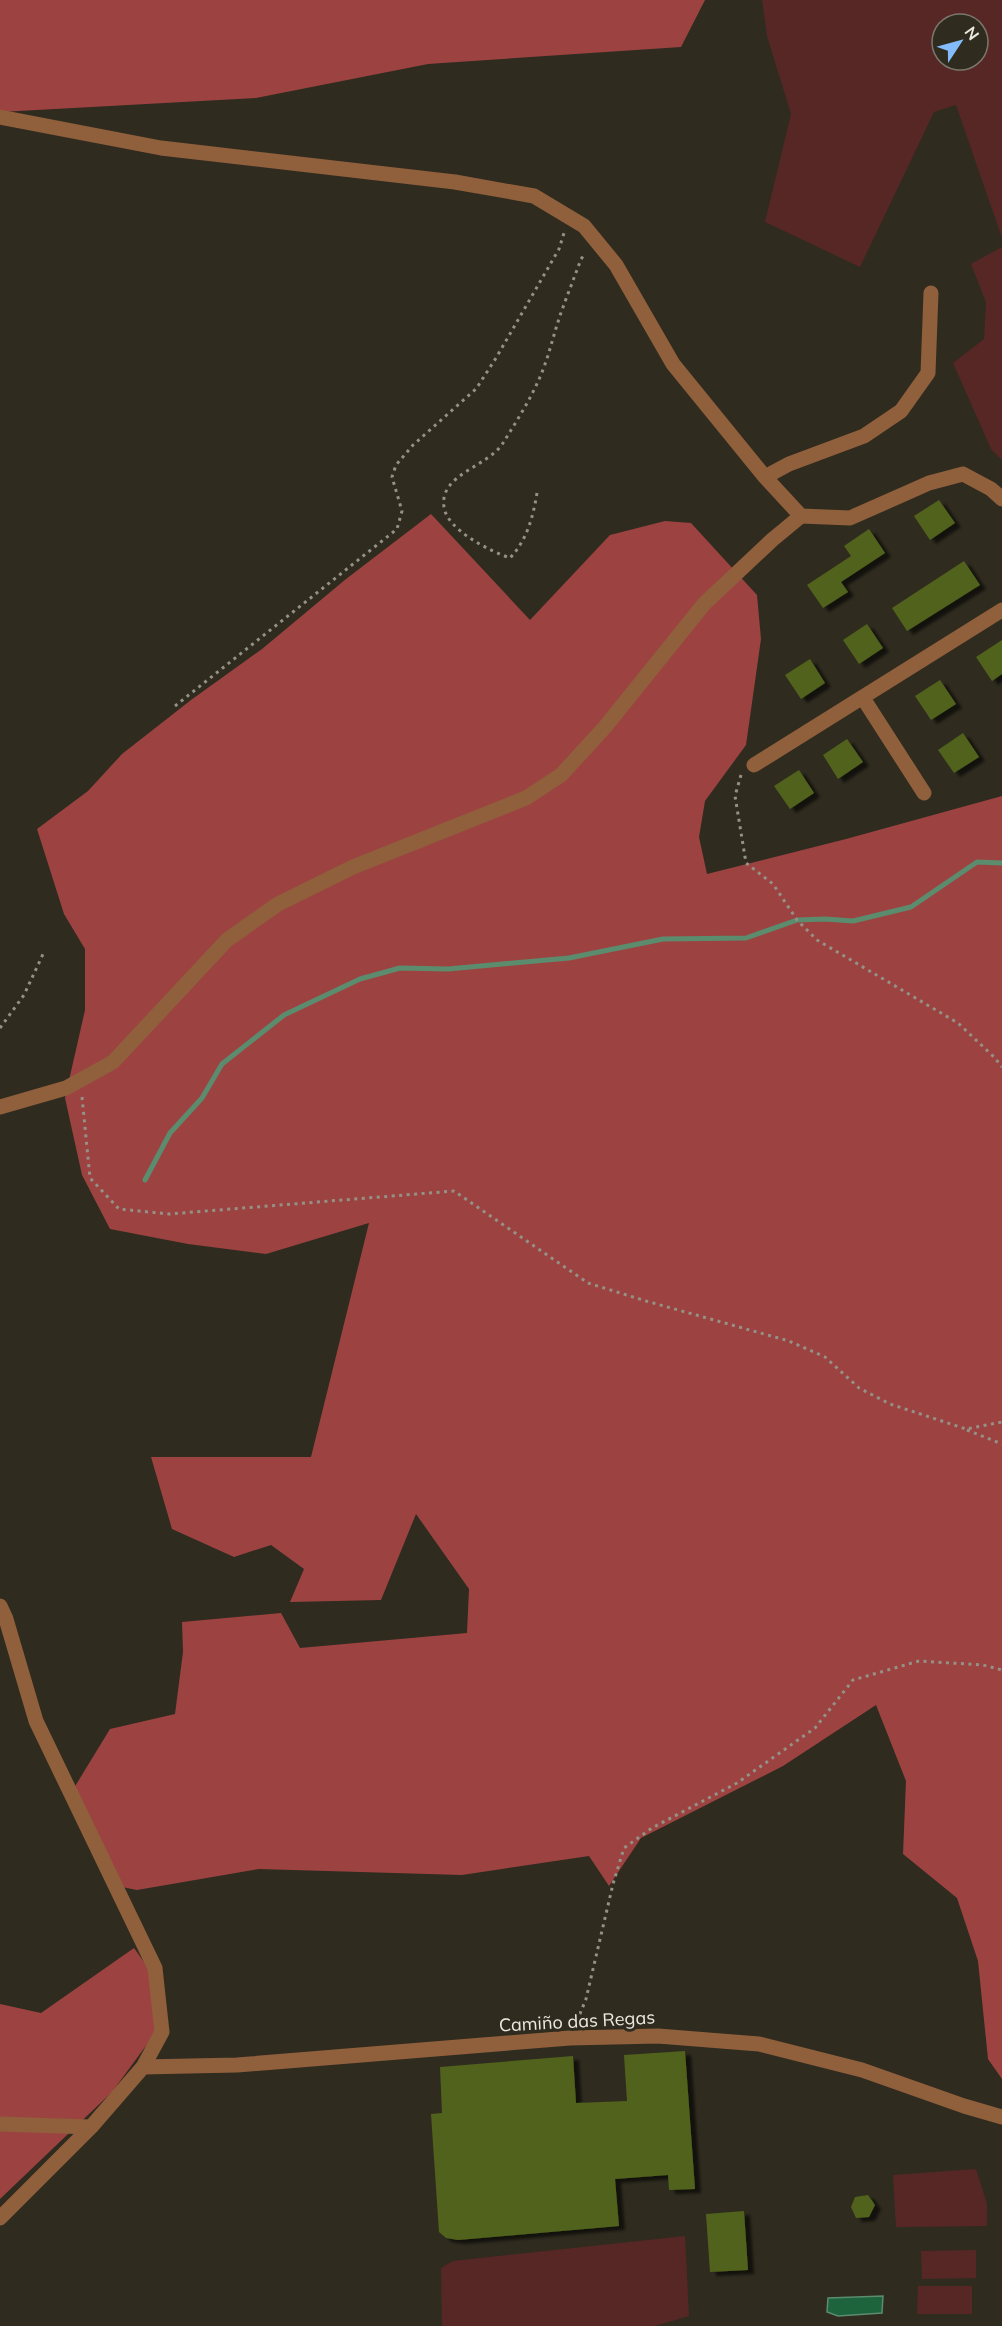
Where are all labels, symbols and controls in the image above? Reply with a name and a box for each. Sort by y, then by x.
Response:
north arrow [930,12,990,72]
text: N [960,22,984,44]
street label: Camiño das Regas [498,2005,656,2037]

